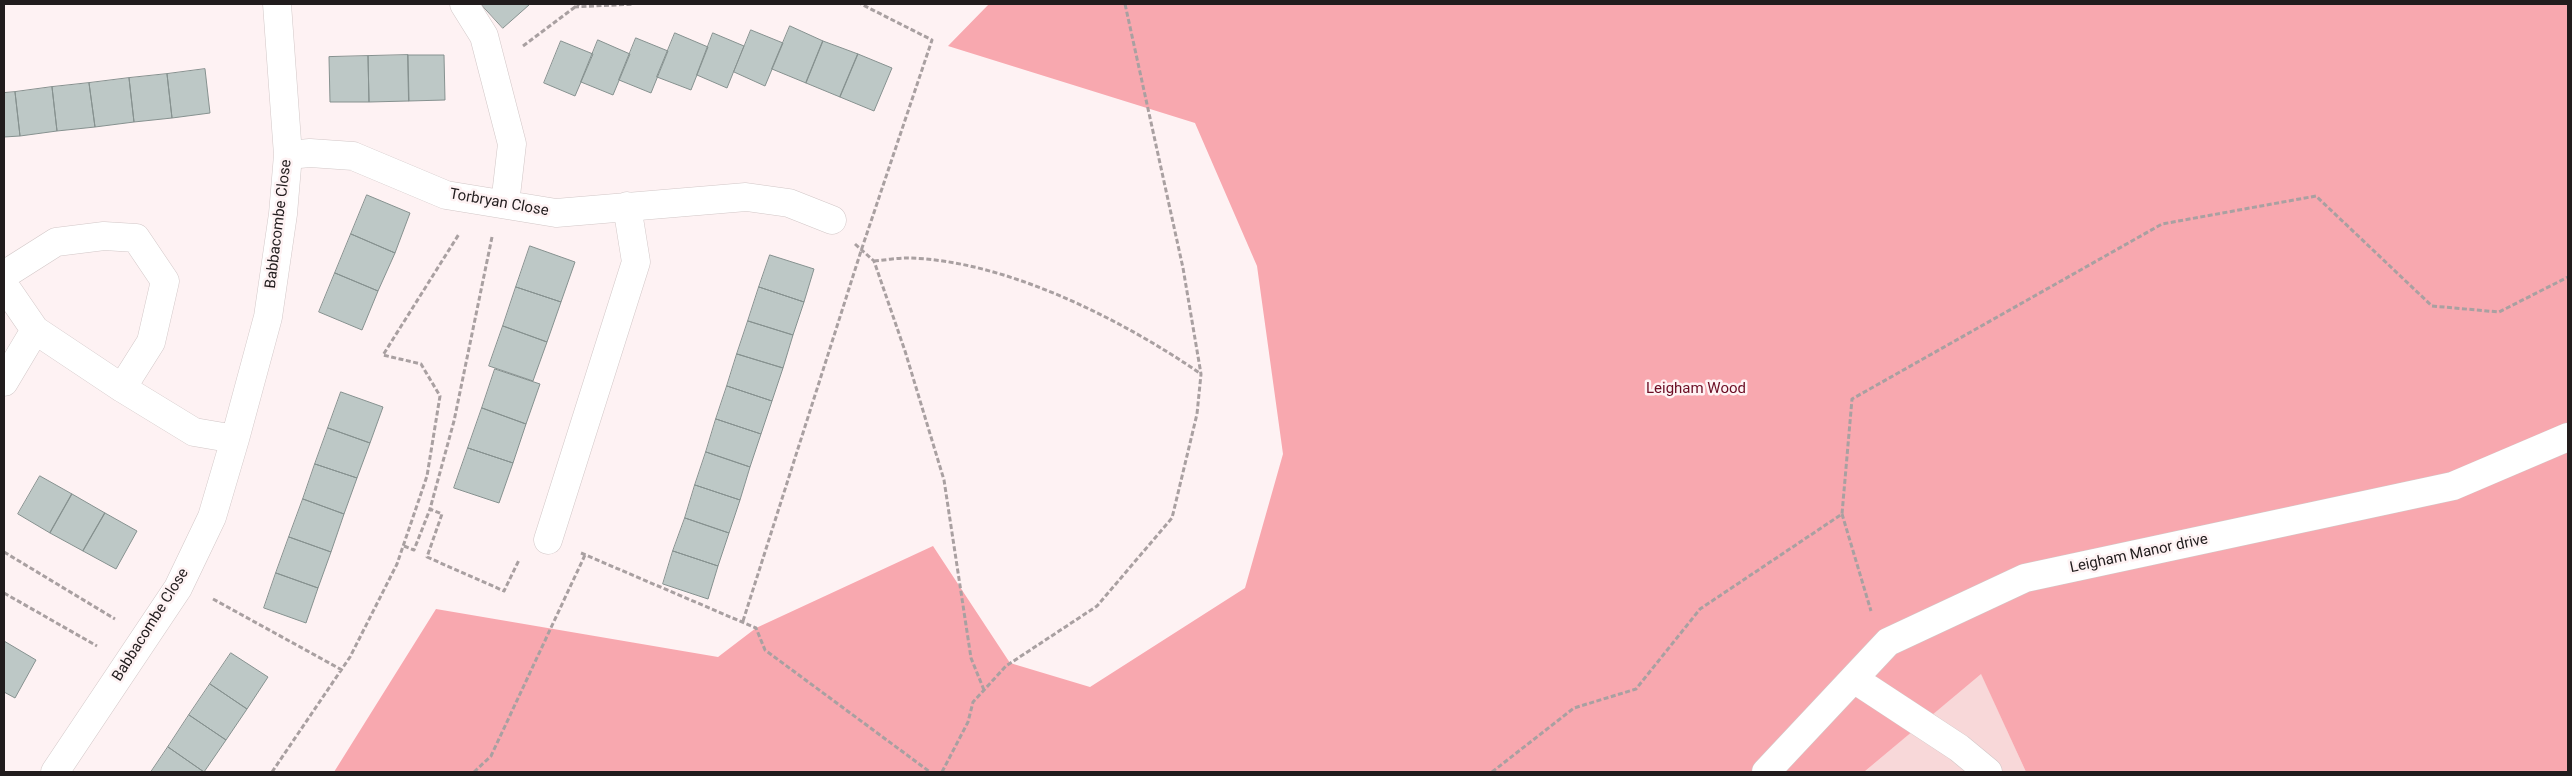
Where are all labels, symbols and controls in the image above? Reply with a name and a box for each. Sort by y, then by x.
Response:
street label: Babbacombe Close [262,158,296,290]
street label: Torbryan Close [448,185,550,221]
park label: Leigham Wood [1646,380,1746,398]
street label: Leigham Manor drive [2068,531,2210,577]
street label: Babbacombe Close [109,565,193,685]

